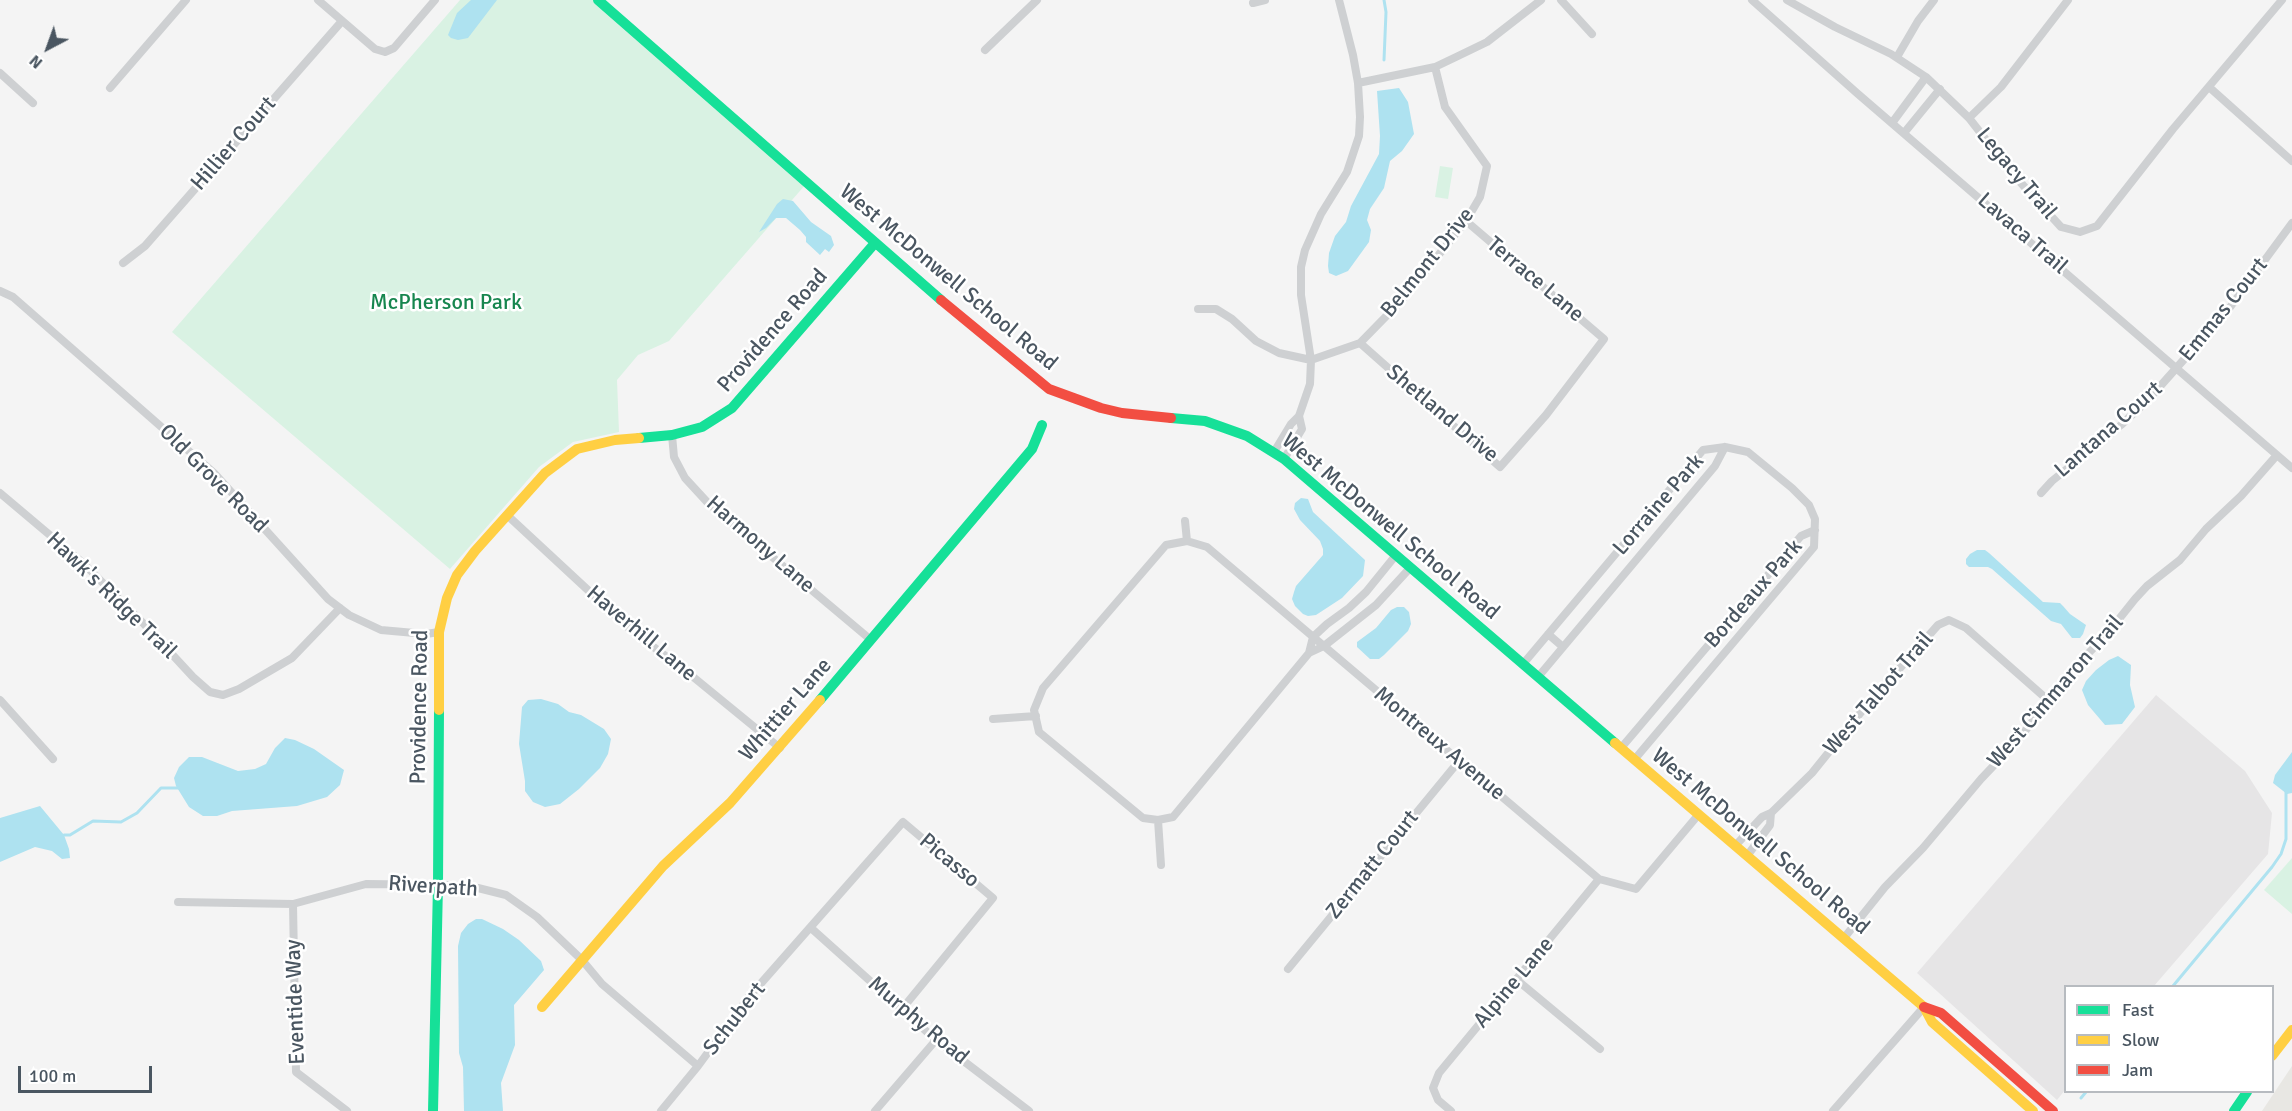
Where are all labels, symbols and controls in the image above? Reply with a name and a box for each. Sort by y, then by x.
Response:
north arrow [18,18,78,78]
text: N [25,50,47,73]
street label: Hillier Court [186,92,282,196]
street label: Legacy Trail [1970,123,2062,225]
street label: West McDonwell School Road [834,179,1062,377]
street label: Lavaca Trail [1972,188,2072,280]
street label: Belmont Drive [1376,203,1480,323]
street label: Terrace Lane [1481,232,1589,328]
street label: Emmas Court [2174,253,2274,367]
street label: Providence Road [712,264,834,398]
park label: McPherson Park [370,290,522,316]
street label: Shetland Drive [1381,359,1503,469]
street label: Lantana Court [2050,376,2168,484]
street label: Old Grove Road [153,419,273,539]
street label: West McDonwell School Road [1276,428,1504,626]
street label: Lorraine Park [1608,449,1710,561]
street label: Harmony Lane [700,491,820,599]
street label: Hawk's Ridge Trail [40,527,182,665]
street label: Bordeaux Park [1700,534,1808,654]
street label: Haverhill Lane [581,580,701,688]
street label: West Cimmaron Trail [1982,610,2130,774]
street label: West Talbot Trail [1818,627,1940,761]
street label: Providence Road [405,629,435,785]
street label: Whittier Lane [734,653,838,767]
street label: Montreux Avenue [1368,681,1510,807]
street label: West McDonwell School Road [1646,743,1874,941]
street label: Zermatt Court [1321,805,1425,925]
street label: Picasso [913,828,985,894]
street label: Riverpath [387,871,479,903]
street label: Alpine Lane [1468,932,1560,1034]
street label: Eventide Way [281,939,311,1065]
street label: Murphy Road [862,971,974,1071]
street label: Schubert [698,977,772,1061]
legend [2064,985,2274,1093]
text: Fast [2122,999,2154,1021]
text: Slow [2122,1029,2159,1051]
scale bar [21,1054,154,1092]
text: Jam [2122,1059,2153,1081]
text: 100 m [29,1065,76,1087]

